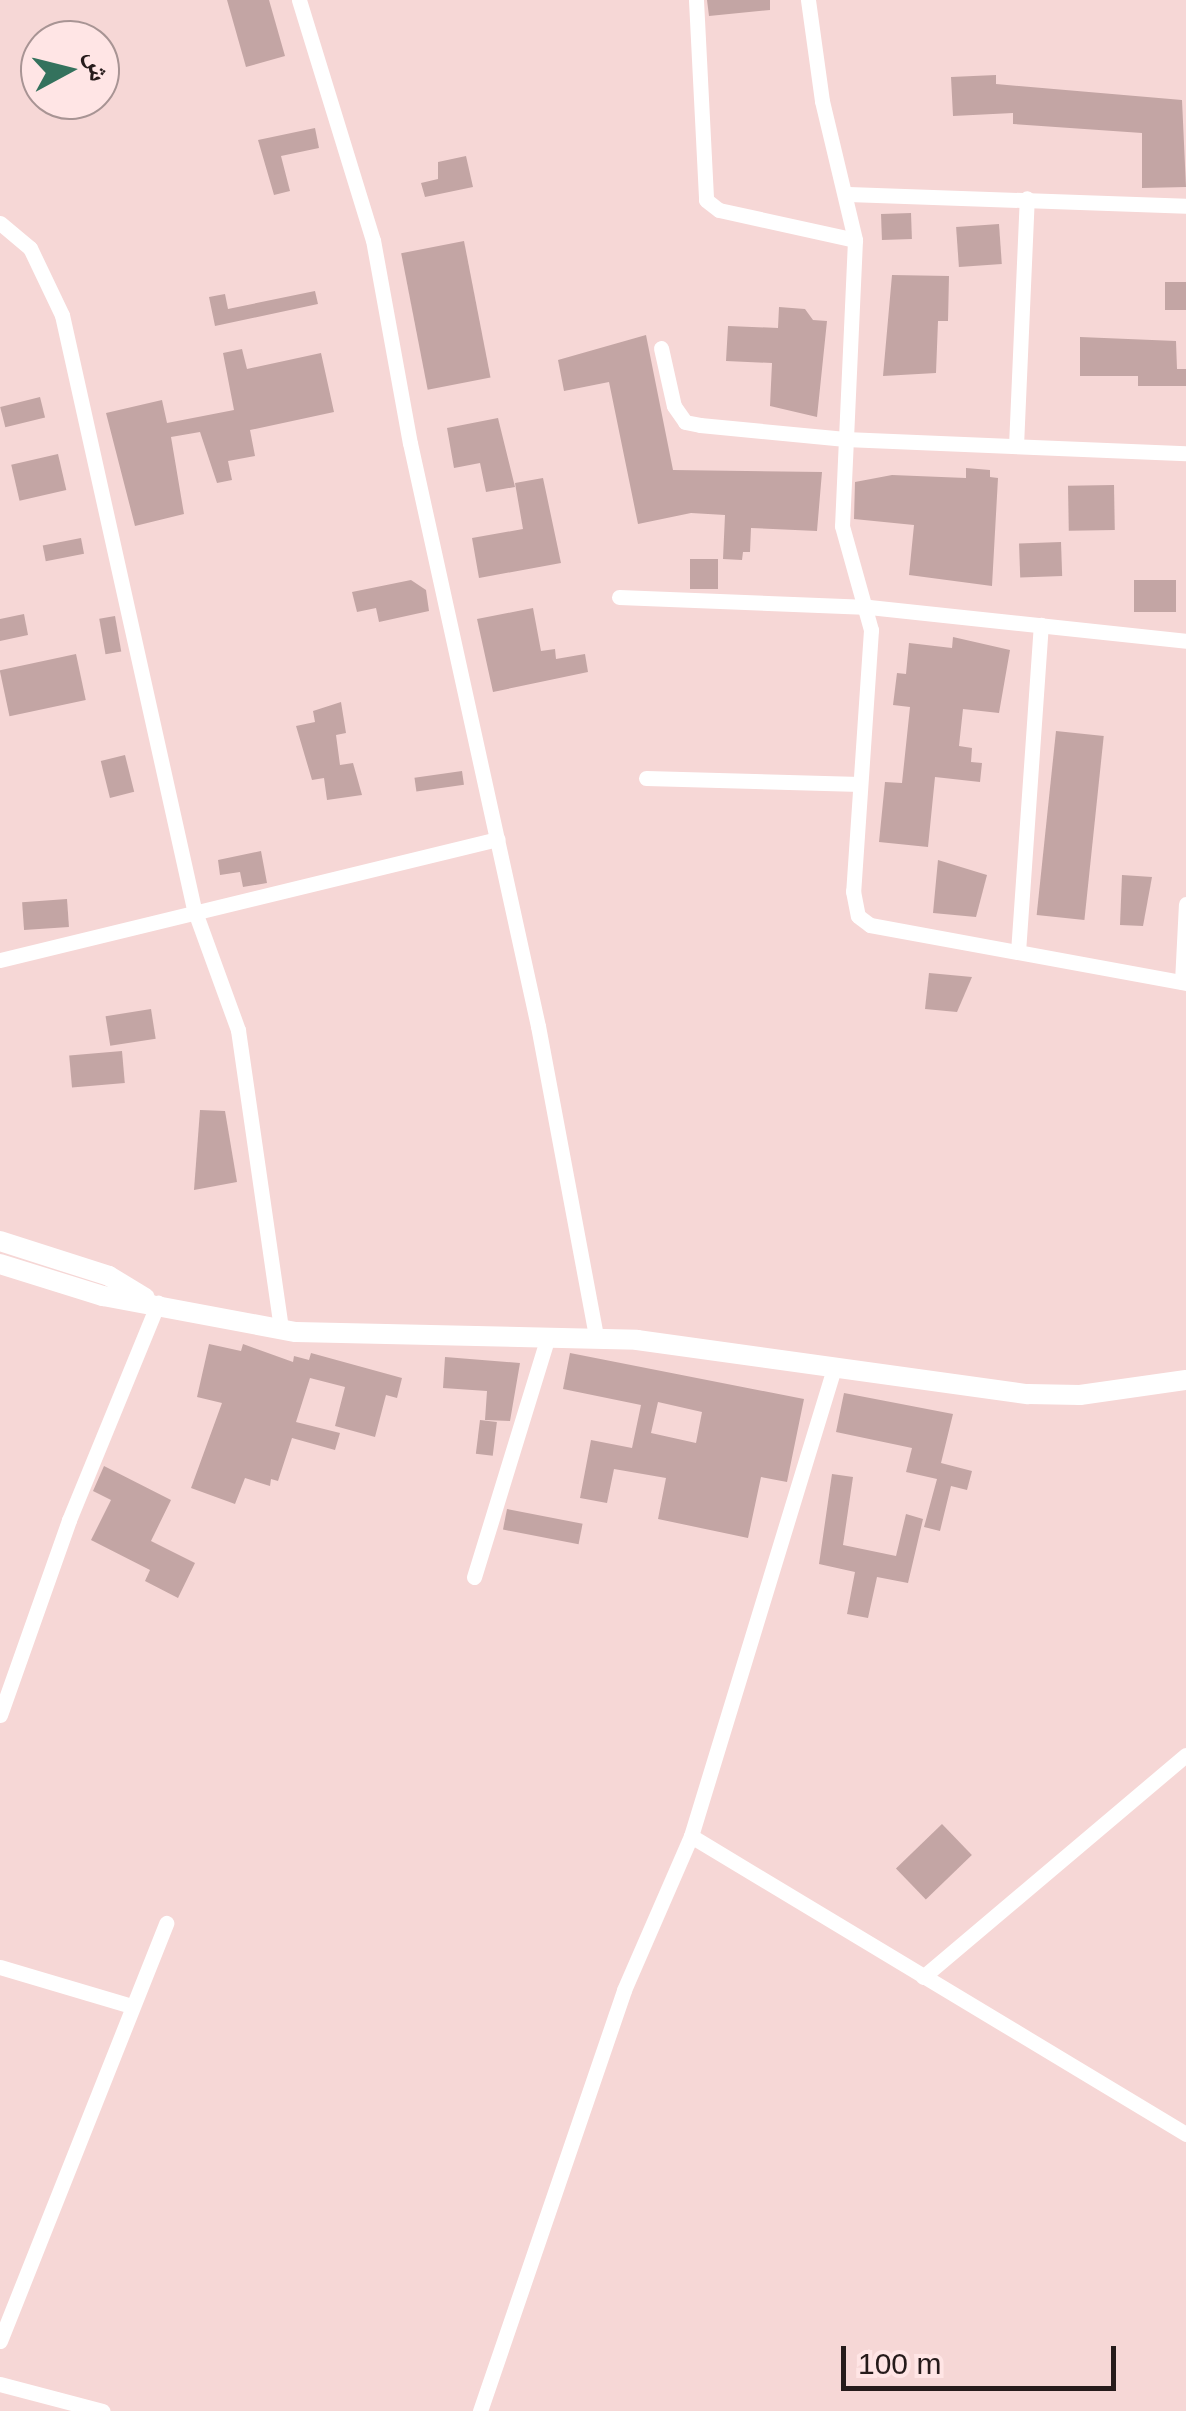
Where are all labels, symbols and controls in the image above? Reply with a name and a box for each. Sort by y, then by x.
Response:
north arrow [20,20,120,120]
text: ش [81,50,115,83]
scale bar [846,2326,1121,2388]
text: 100 m [858,2347,941,2380]

